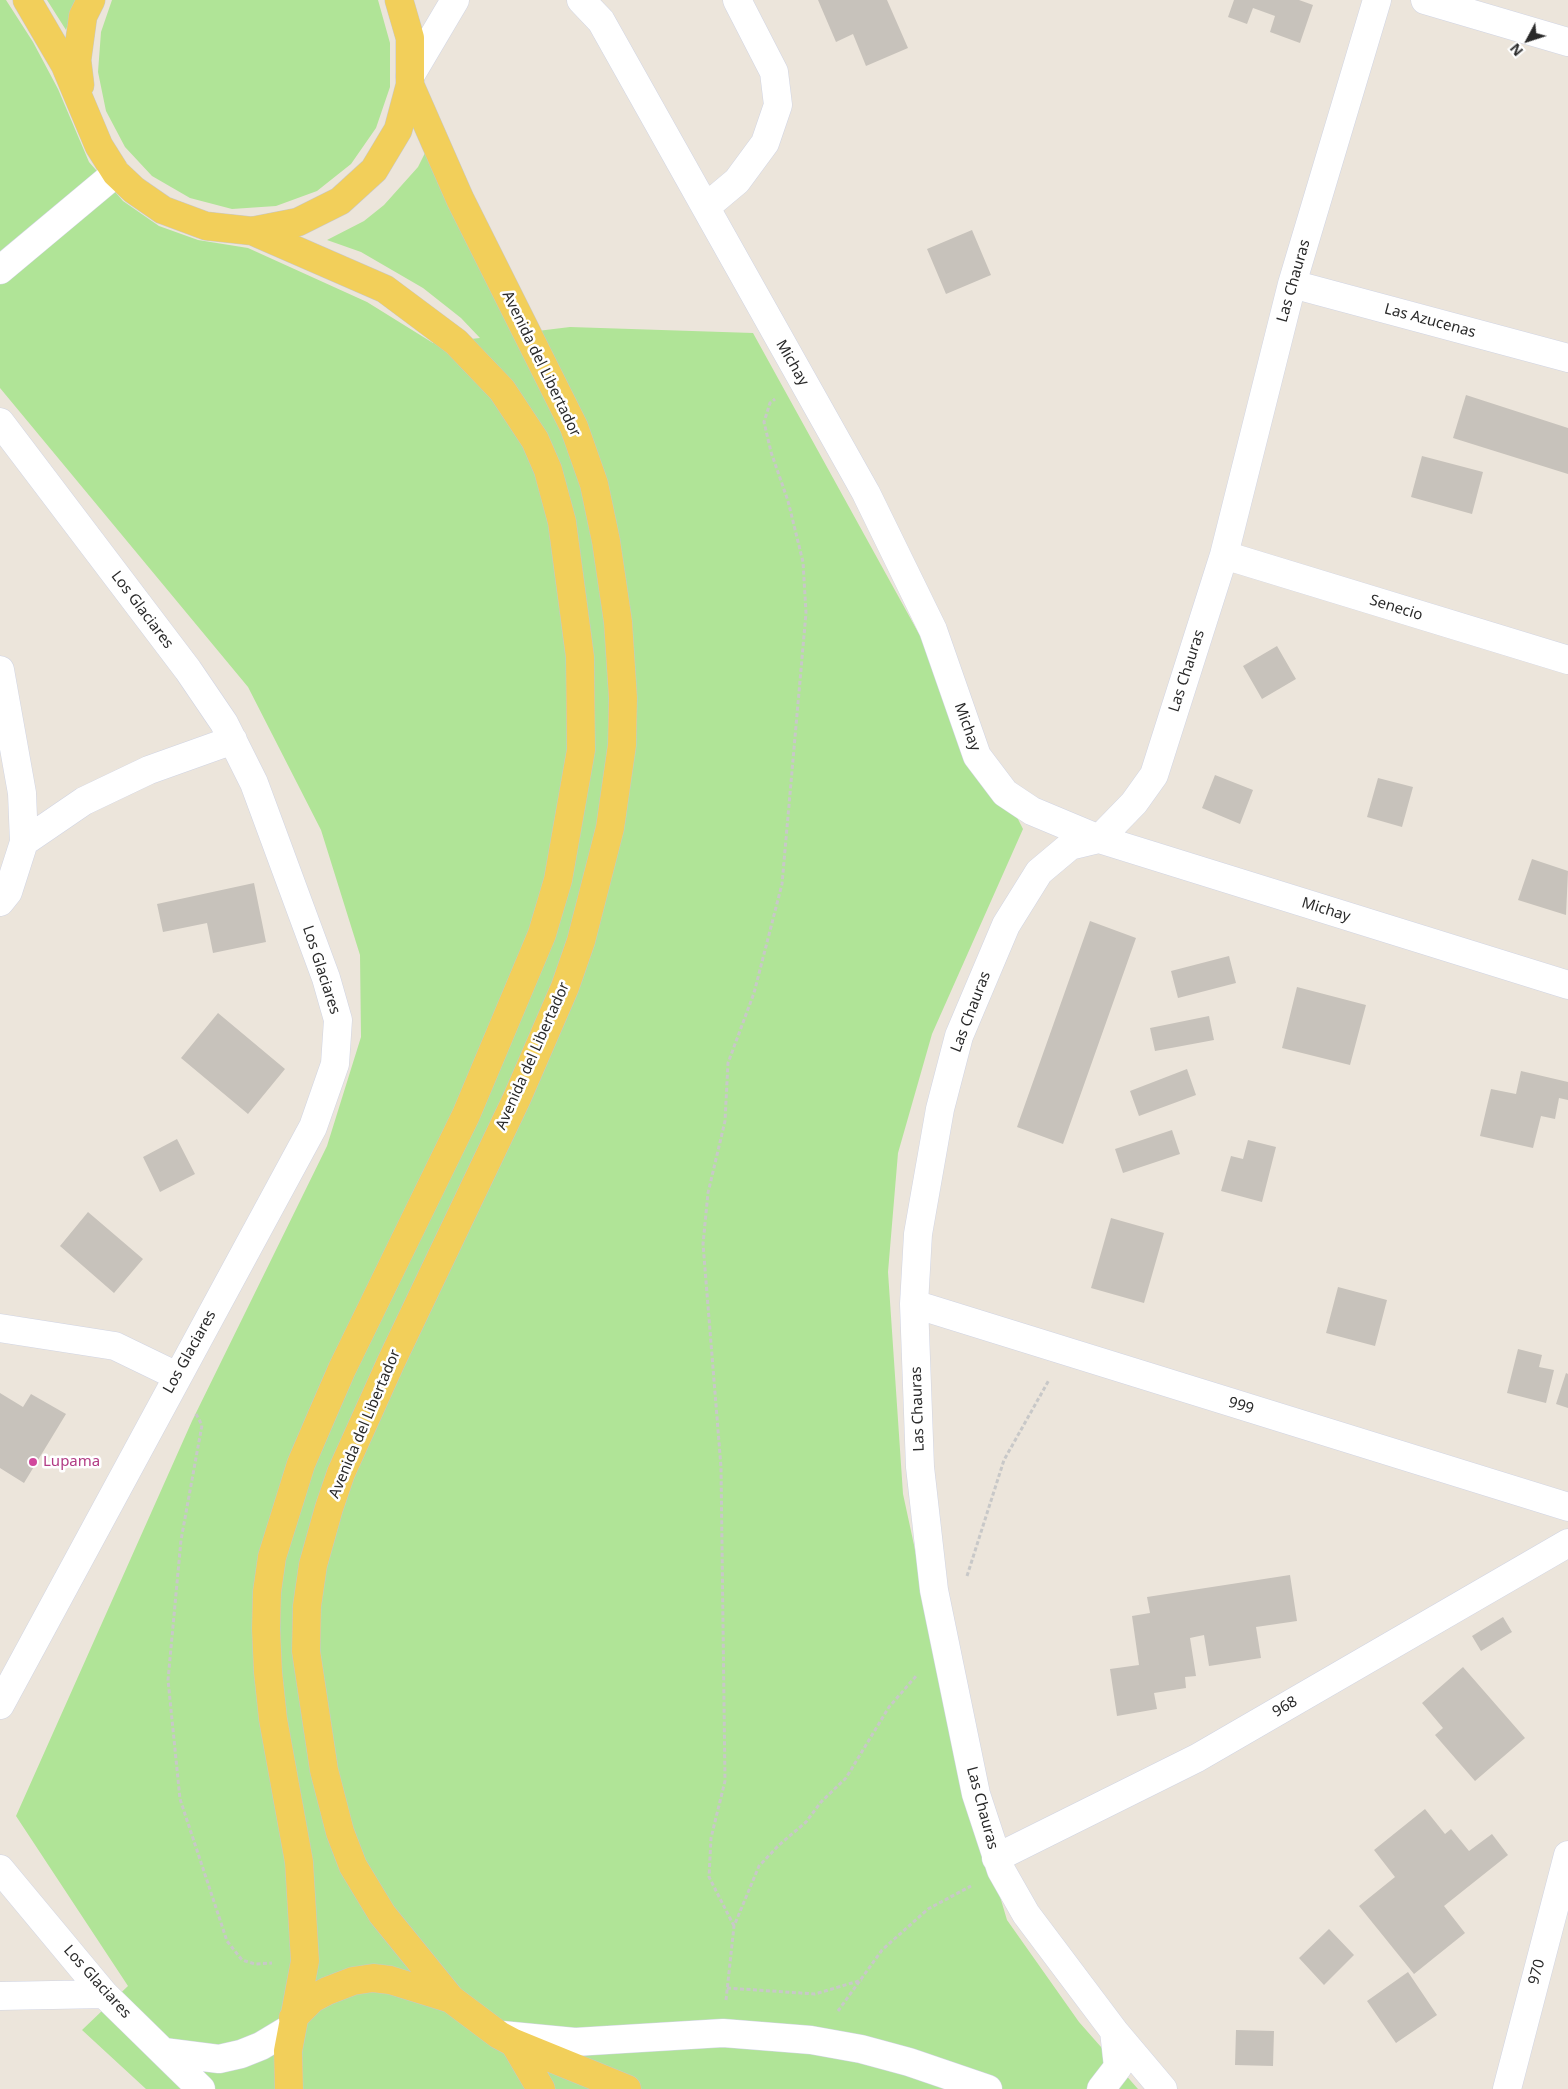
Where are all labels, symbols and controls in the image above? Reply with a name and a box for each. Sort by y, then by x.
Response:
north arrow [1503,15,1553,65]
text: N [1505,39,1527,60]
street label: Las Chauras [1274,238,1314,324]
street label: Avenida del Libertador [498,288,584,440]
street label: Las Azucenas [1382,300,1478,342]
street label: Michay [772,337,812,389]
street label: Los Glaciares [107,568,177,652]
street label: Senecio [1367,591,1425,625]
street label: Las Chauras [1165,628,1209,714]
street label: Michay [950,700,984,754]
street label: Michay [1299,894,1353,926]
street label: Los Glaciares [298,923,344,1017]
street label: Las Chauras [947,969,995,1055]
street label: Avenida del Libertador [492,979,574,1133]
street label: Los Glaciares [160,1307,220,1397]
street label: Avenida del Libertador [326,1347,404,1501]
street label: Las Chauras [908,1366,928,1452]
street label: 999 [1226,1394,1256,1418]
place label: Lupama [43,1453,100,1471]
marker: Lupama [27,1456,39,1468]
street label: 968 [1269,1693,1301,1721]
street label: Las Chauras [962,1764,1002,1852]
street label: Los Glaciares [59,1942,135,2022]
street label: 970 [1525,1957,1549,1987]

